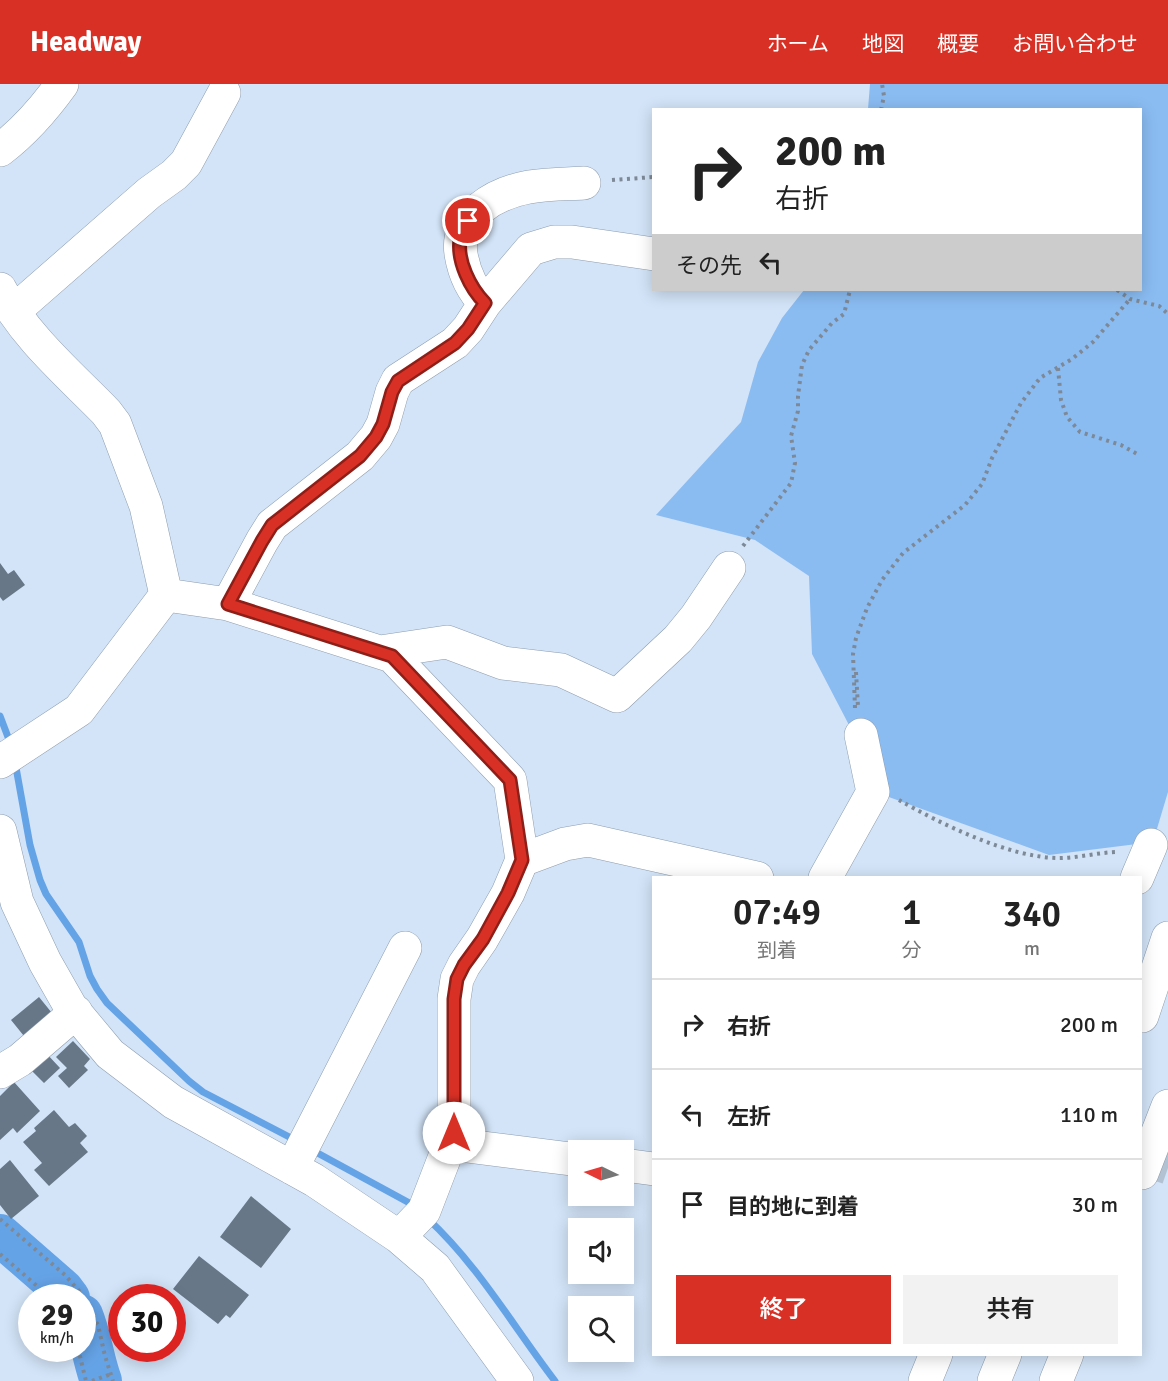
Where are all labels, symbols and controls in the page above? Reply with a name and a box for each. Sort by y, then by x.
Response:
text: Headway [30,25,141,59]
text: ホーム [767,31,829,57]
text: 地図 [862,31,904,57]
text: 概要 [937,31,979,57]
text: お問い合わせ [1012,31,1138,57]
text: 200 m [775,126,886,177]
icon: right [676,132,754,210]
text: 右折 [775,183,829,216]
pin [442,195,493,246]
icon: arrive [451,204,484,237]
icon: left [754,246,787,279]
text: その先 [676,252,742,279]
text: 07:49 [733,890,821,935]
text: 1 [902,890,922,935]
text: 340 [1003,892,1061,937]
text: m [1024,936,1040,961]
text: 到着 [757,938,797,963]
text: 分 [902,938,922,963]
icon: right [676,1008,709,1041]
text: 200 m [1060,1011,1118,1038]
text: 右折 [727,1013,771,1040]
icon: left [676,1098,709,1131]
position arrow [422,1101,486,1165]
text: 110 m [1060,1101,1118,1128]
text: 左折 [727,1103,771,1130]
north arrow [568,1140,634,1206]
map controls [568,1140,634,1362]
icon: arrive [676,1188,709,1221]
text: 30 m [1072,1191,1118,1218]
text: 目的地に到着 [727,1193,859,1220]
button: sound [568,1218,634,1284]
button: 終了 [676,1275,891,1344]
button: 共有 [903,1275,1118,1344]
speed limit sign: 30 [108,1284,186,1362]
button: search [568,1296,634,1362]
text: 29 [41,1297,73,1334]
text: km/h [40,1329,74,1347]

